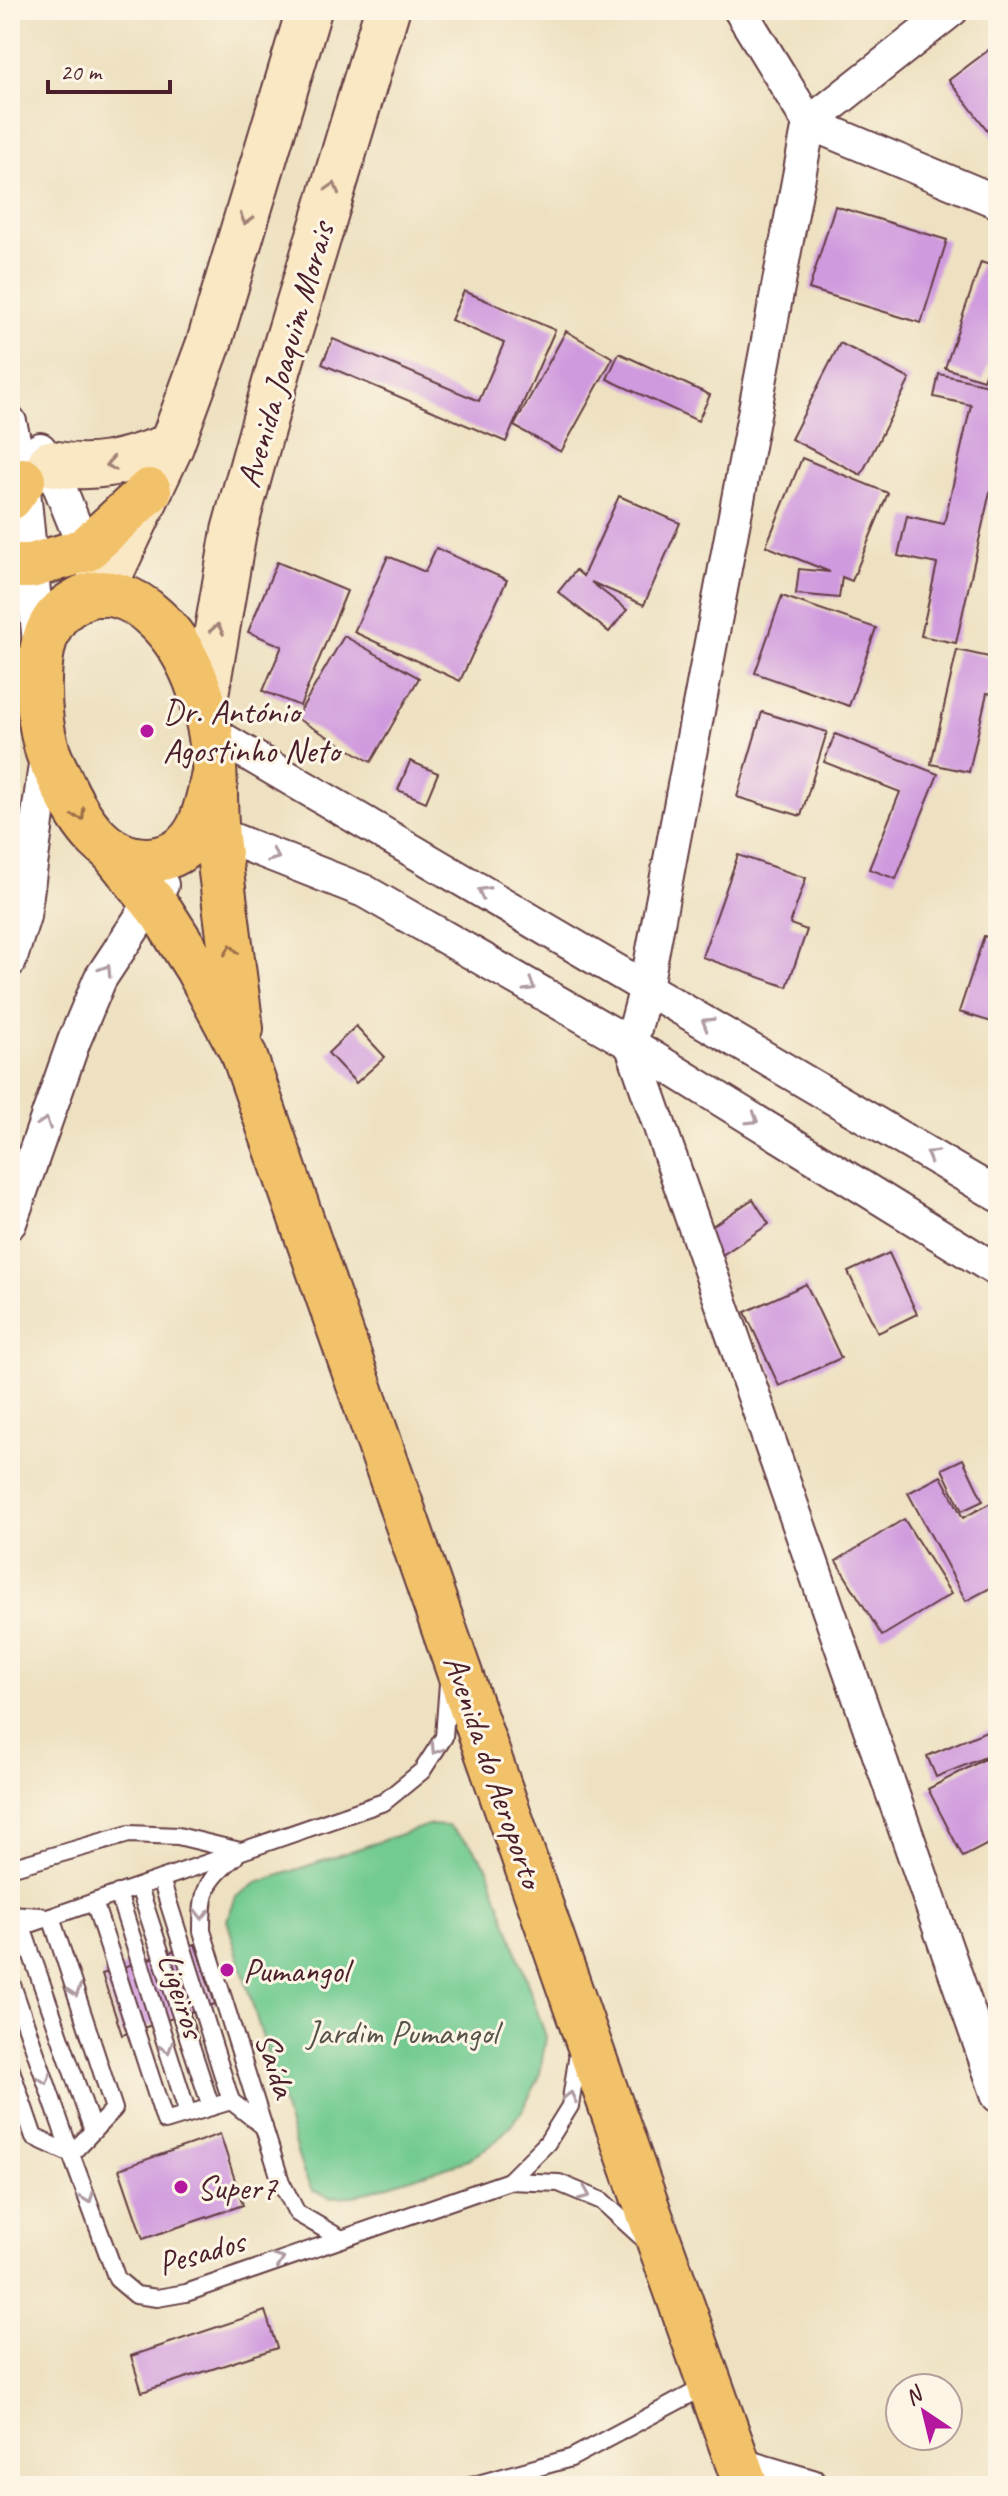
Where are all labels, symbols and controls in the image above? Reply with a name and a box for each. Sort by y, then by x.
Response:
scale bar [48,44,170,94]
text: 20 m [60,57,103,87]
one-way arrow [324,182,340,196]
one-way arrow [239,211,255,225]
street label: Avenida Joaquim Morais [227,214,344,492]
one-way arrow [105,454,118,471]
one-way arrow [208,622,225,636]
place label: Dr. António Agostinho Neto [163,690,343,772]
marker: Dr. António Agostinho Neto [138,722,156,740]
one-way arrow [70,806,86,821]
one-way arrow [266,846,280,863]
one-way arrow [477,886,492,901]
one-way arrow [223,943,240,957]
one-way arrow [97,964,112,978]
one-way arrow [521,976,536,992]
one-way arrow [701,1018,716,1033]
one-way arrow [744,1110,759,1125]
one-way arrow [36,1116,52,1130]
one-way arrow [925,1150,940,1165]
street label: Avenida do Aeroporto [434,1649,555,1897]
one-way arrow [431,1740,446,1754]
one-way arrow [193,1908,211,1921]
street label: Ligeiros [148,1947,217,2046]
place label: Pumangol [243,1949,354,1992]
marker: Pumangol [218,1961,236,1979]
one-way arrow [66,1984,82,1998]
park label: Jardim Pumangol [305,2011,504,2054]
street label: Saída [245,2027,307,2105]
one-way arrow [158,2040,174,2054]
one-way arrow [36,2071,52,2085]
one-way arrow [561,2090,578,2104]
place label: Super7 [197,2166,279,2209]
marker: Super7 [172,2178,190,2196]
one-way arrow [577,2185,591,2201]
one-way arrow [78,2190,95,2204]
street label: Pesados [153,2218,253,2285]
one-way arrow [271,2253,285,2269]
north arrow [884,2372,964,2452]
text: N [899,2379,929,2412]

